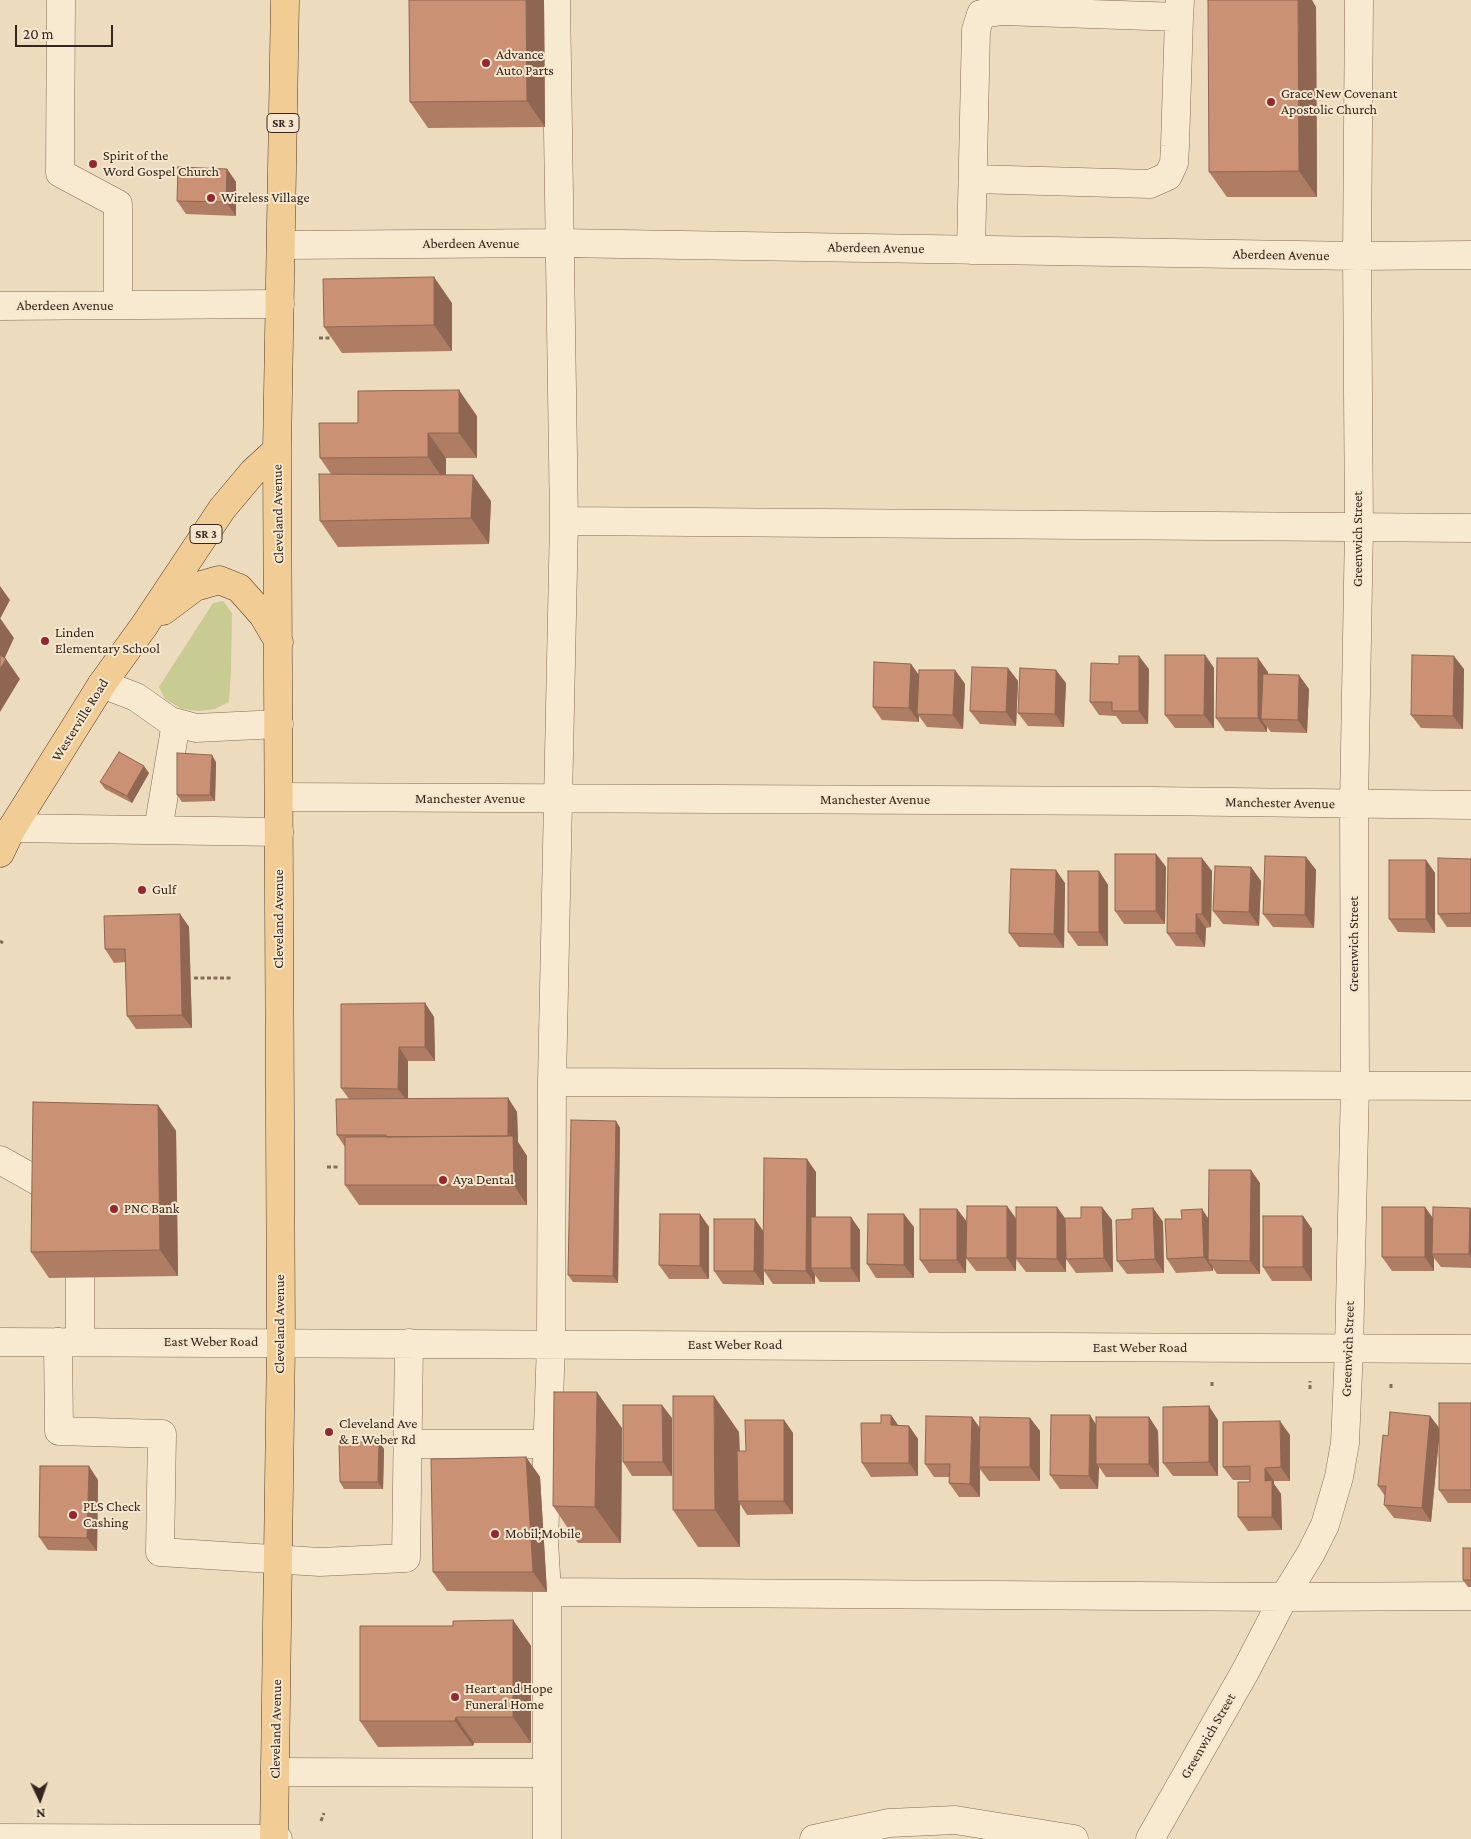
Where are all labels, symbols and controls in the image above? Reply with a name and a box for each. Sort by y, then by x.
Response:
scale bar [18,15,115,47]
text: 20 m [23,26,54,42]
place label: Advance Auto Parts [496,47,554,80]
marker: Advance Auto Parts [480,57,492,69]
place label: Grace New Covenant Apostolic Church [1281,86,1397,118]
marker: Grace New Covenant Apostolic Church [1265,96,1277,108]
road number: SR 3 [267,114,299,132]
place label: Spirit of the Word Gospel Church [103,148,219,180]
marker: Spirit of the Word Gospel Church [87,158,99,170]
place label: Wireless Village [221,190,310,206]
marker: Wireless Village [205,192,217,204]
street label: Aberdeen Avenue [423,236,519,252]
street label: Aberdeen Avenue [827,239,925,257]
street label: Aberdeen Avenue [1232,246,1330,264]
street label: Aberdeen Avenue [17,298,113,314]
street label: Cleveland Avenue [269,464,287,564]
street label: Greenwich Street [1350,491,1366,587]
road number: SR 3 [190,524,222,544]
place label: Linden Elementary School [55,625,160,658]
marker: Linden Elementary School [39,635,51,647]
street label: Westerville Road [48,676,112,764]
street label: Manchester Avenue [415,791,525,807]
street label: Manchester Avenue [820,792,930,808]
street label: Manchester Avenue [1225,794,1335,812]
street label: Cleveland Avenue [271,869,287,969]
place label: Gulf [152,882,176,898]
marker: Gulf [136,884,148,896]
street label: Greenwich Street [1346,896,1362,992]
place label: Aya Dental [453,1172,514,1188]
marker: Aya Dental [437,1174,449,1186]
place label: PNC Bank [124,1201,179,1217]
marker: PNC Bank [108,1203,120,1215]
street label: Cleveland Avenue [272,1274,288,1374]
street label: Greenwich Street [1338,1301,1358,1397]
street label: East Weber Road [164,1334,258,1350]
street label: East Weber Road [688,1337,782,1353]
street label: East Weber Road [1093,1340,1187,1356]
place label: Cleveland Ave & E Weber Rd [339,1416,417,1448]
marker: Cleveland Ave & E Weber Rd [323,1426,335,1438]
place label: PLS Check Cashing [83,1499,140,1531]
marker: PLS Check Cashing [67,1509,79,1521]
place label: Mobil;Mobile [505,1526,581,1542]
marker: Mobil;Mobile [489,1528,501,1540]
street label: Cleveland Avenue [267,1679,285,1779]
place label: Heart and Hope Funeral Home [465,1681,553,1714]
street label: Greenwich Street [1177,1690,1239,1782]
marker: Heart and Hope Funeral Home [449,1691,461,1703]
north arrow [15,1774,65,1824]
text: N [36,1806,46,1822]

